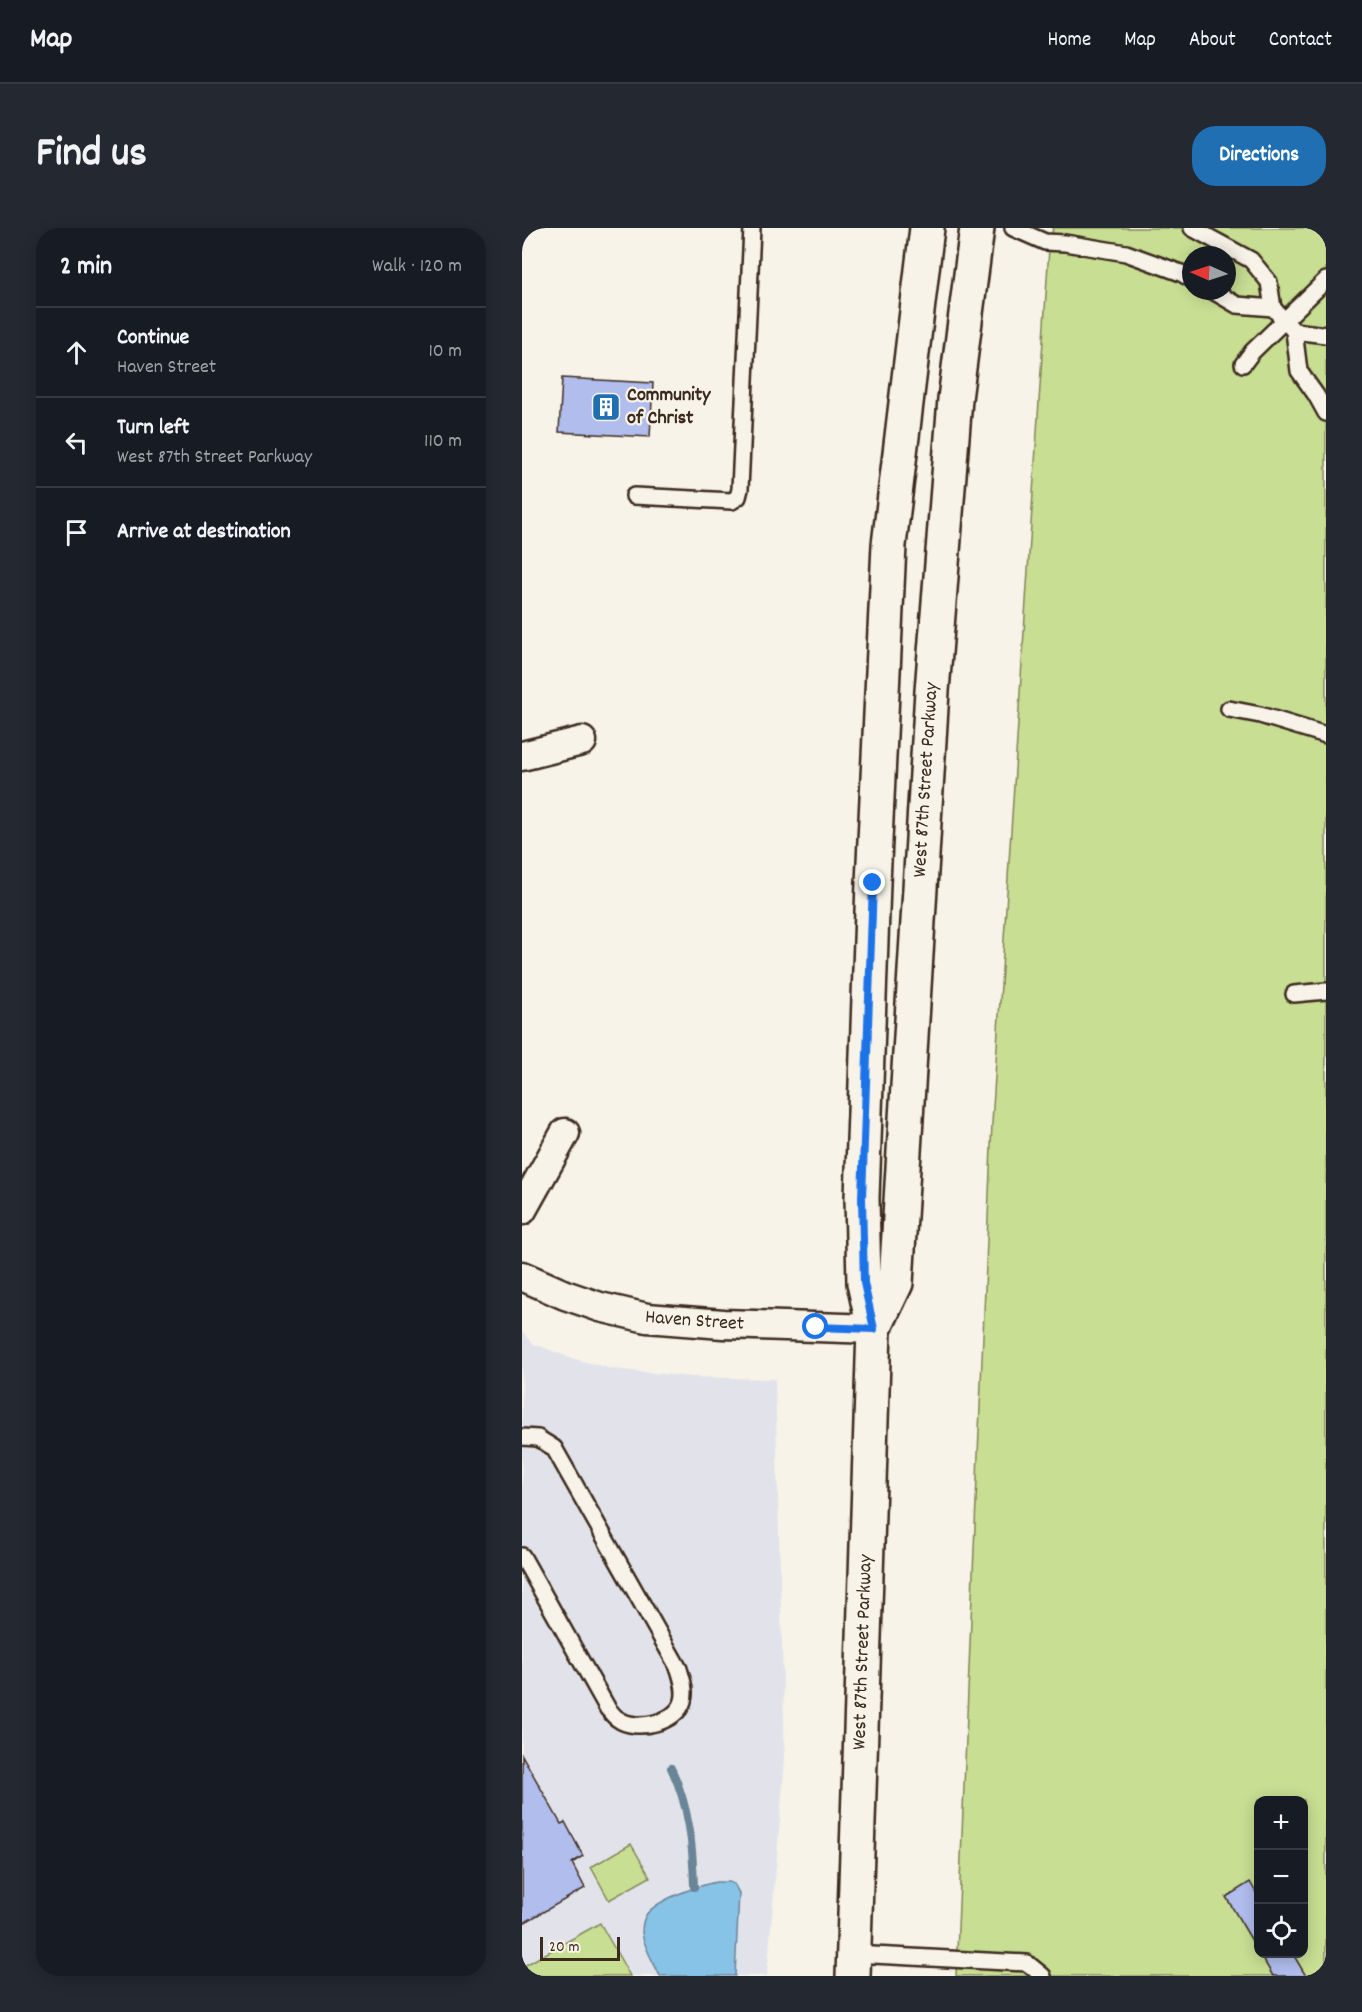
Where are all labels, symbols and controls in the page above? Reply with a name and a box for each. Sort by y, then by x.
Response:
text: Map [30,21,72,61]
text: Home [1047,26,1091,56]
text: Map [1124,26,1156,56]
text: About [1189,26,1236,56]
text: Contact [1269,26,1332,56]
text: Find us [36,126,147,186]
button: Directions [1192,126,1326,186]
north arrow [1182,246,1236,300]
text: 2 min [60,249,112,286]
text: Walk · 120 m [372,253,462,281]
text: Continue [117,323,189,354]
icon: ahead [60,336,93,369]
text: 10 m [428,338,462,366]
text: Haven Street [117,354,216,382]
place label: Community of Christ [627,382,711,433]
building icon: Community of Christ [590,391,622,423]
text: Turn left [117,413,189,444]
icon: left [60,426,93,459]
text: 110 m [424,428,462,456]
text: West 87th Street Parkway [117,444,312,472]
icon: arrive [60,516,93,549]
text: Arrive at destination [117,517,291,548]
street label: West 87th Street Parkway [907,680,947,878]
route end [859,869,885,895]
street label: Haven Street [644,1304,745,1339]
route start [802,1313,828,1339]
street label: West 87th Street Parkway [846,1553,881,1750]
map controls [1254,1796,1308,1958]
button: + [1254,1796,1308,1850]
button: − [1254,1850,1308,1904]
button: locate [1254,1904,1308,1958]
scale bar [540,1934,620,1962]
text: 20 m [549,1936,579,1959]

